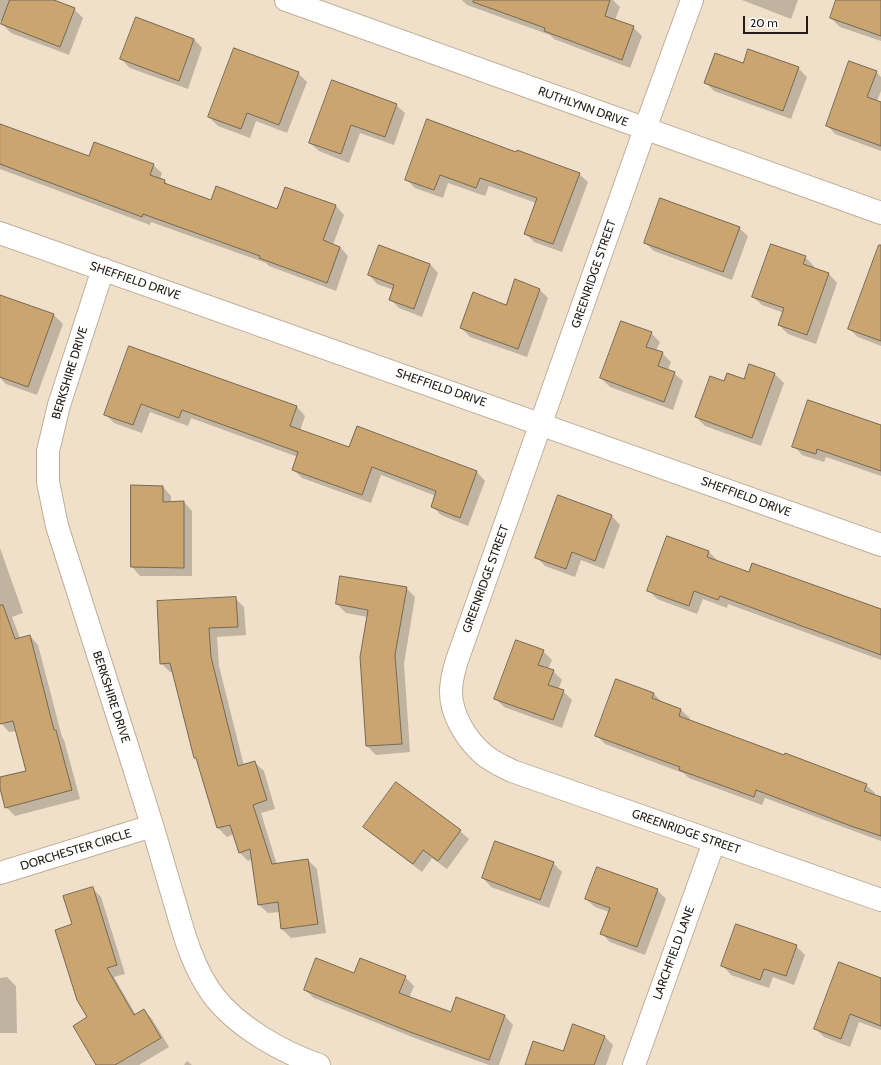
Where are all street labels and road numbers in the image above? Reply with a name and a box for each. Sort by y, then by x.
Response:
street label: RUTHLYNN DRIVE [536,84,630,130]
street label: GREENRIDGE STREET [569,218,619,330]
street label: SHEFFIELD DRIVE [88,259,182,303]
street label: BERKSHIRE DRIVE [49,325,91,421]
street label: SHEFFIELD DRIVE [394,366,488,410]
street label: SHEFFIELD DRIVE [699,474,793,520]
street label: GREENRIDGE STREET [460,523,512,635]
street label: BERKSHIRE DRIVE [89,649,133,745]
street label: GREENRIDGE STREET [630,807,742,857]
street label: DORCHESTER CIRCLE [19,826,133,874]
street label: LARCHFIELD LANE [650,904,698,1002]

